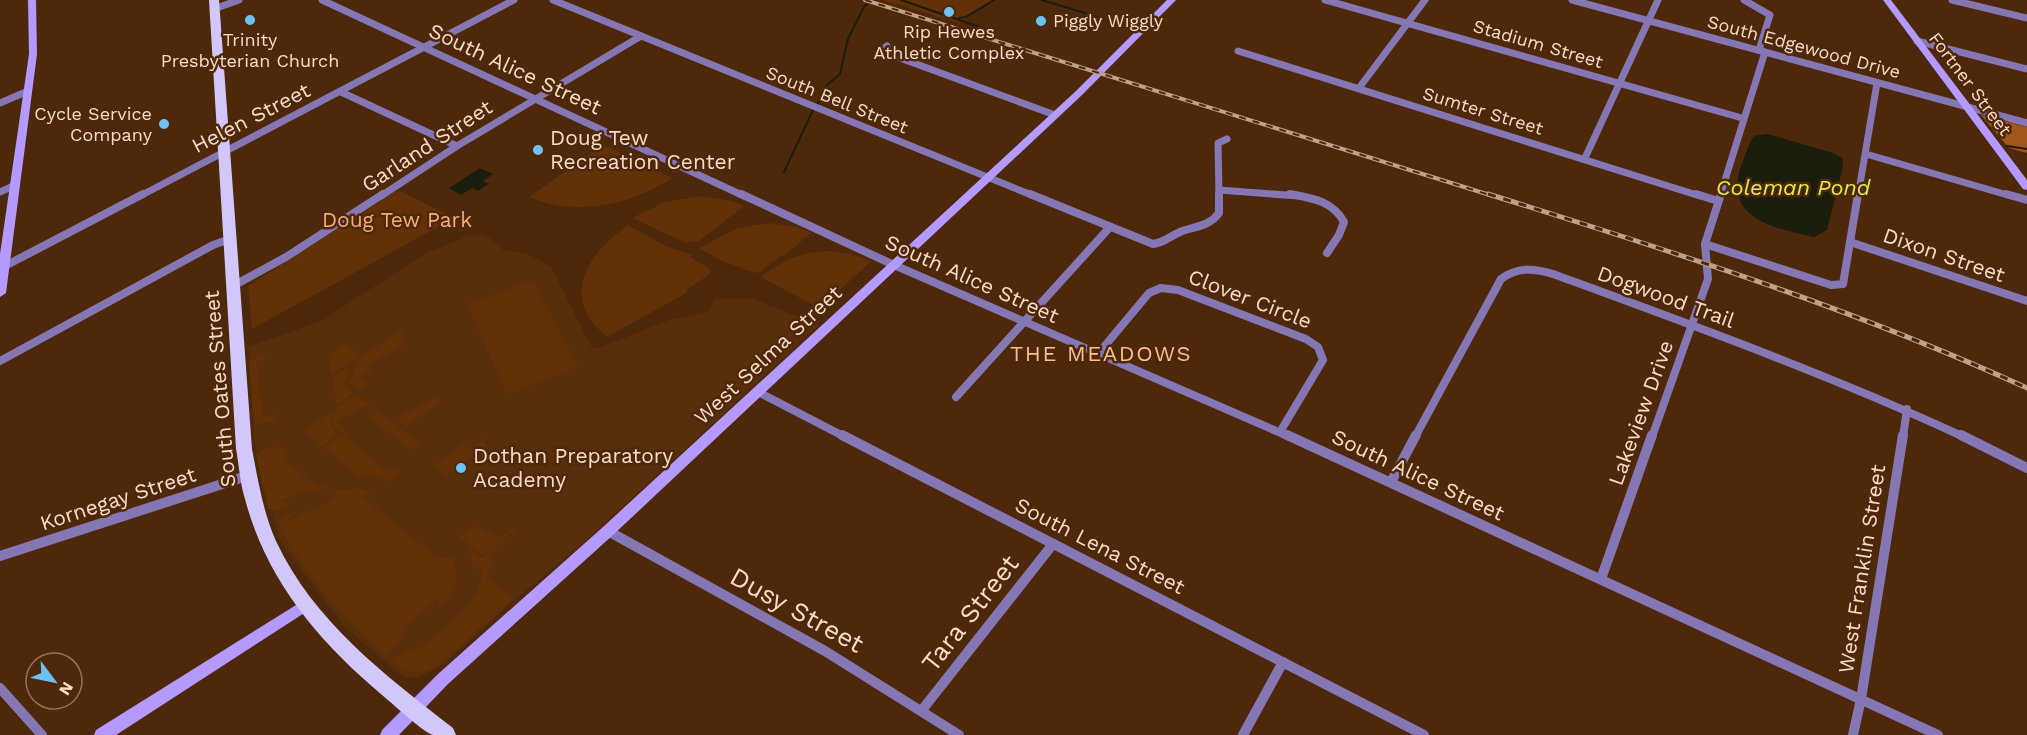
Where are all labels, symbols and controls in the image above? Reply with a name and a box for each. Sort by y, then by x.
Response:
marker: Rip Hewes Athletic Complex [942,5,956,19]
place label: Piggly Wiggly [1053,10,1164,31]
street label: South Edgewood Drive [1705,11,1903,82]
marker: Trinity Presbyterian Church [243,13,257,27]
marker: Piggly Wiggly [1034,14,1048,28]
street label: Stadium Street [1471,15,1606,72]
street label: South Alice Street [425,18,606,120]
place label: Rip Hewes Athletic Complex [874,21,1024,63]
street label: Fortner Street [1925,28,2016,140]
place label: Trinity Presbyterian Church [161,29,339,71]
street label: South Bell Street [763,61,912,138]
street label: Helen Street [188,77,314,158]
street label: Sumter Street [1420,82,1546,139]
street label: Garland Street [357,94,497,197]
place label: Cycle Service Company [34,103,153,145]
marker: Cycle Service Company [157,117,171,131]
place label: Doug Tew Recreation Center [550,125,736,174]
marker: Doug Tew Recreation Center [531,143,545,157]
water label: Coleman Pond [1716,175,1872,200]
park label: Doug Tew Park [322,207,472,232]
street label: Dixon Street [1880,222,2009,287]
street label: South Alice Street [882,229,1063,328]
street label: Dogwood Trail [1594,260,1739,333]
street label: Clover Circle [1185,264,1315,334]
street label: West Selma Street [689,280,847,429]
street label: South Oates Street [198,289,241,489]
street label: Lakeview Drive [1603,337,1678,489]
district label: THE MEADOWS [1010,341,1192,366]
street label: South Alice Street [1328,424,1509,526]
place label: Dothan Preparatory Academy [473,443,673,492]
street label: Kornegay Street [37,461,199,535]
marker: Dothan Preparatory Academy [454,461,468,475]
street label: West Franklin Street [1833,463,1890,675]
street label: South Lena Street [1011,492,1189,599]
street label: Tara Street [915,549,1025,677]
street label: Dusy Street [725,561,869,659]
north arrow [24,651,84,711]
text: N [55,679,77,699]

